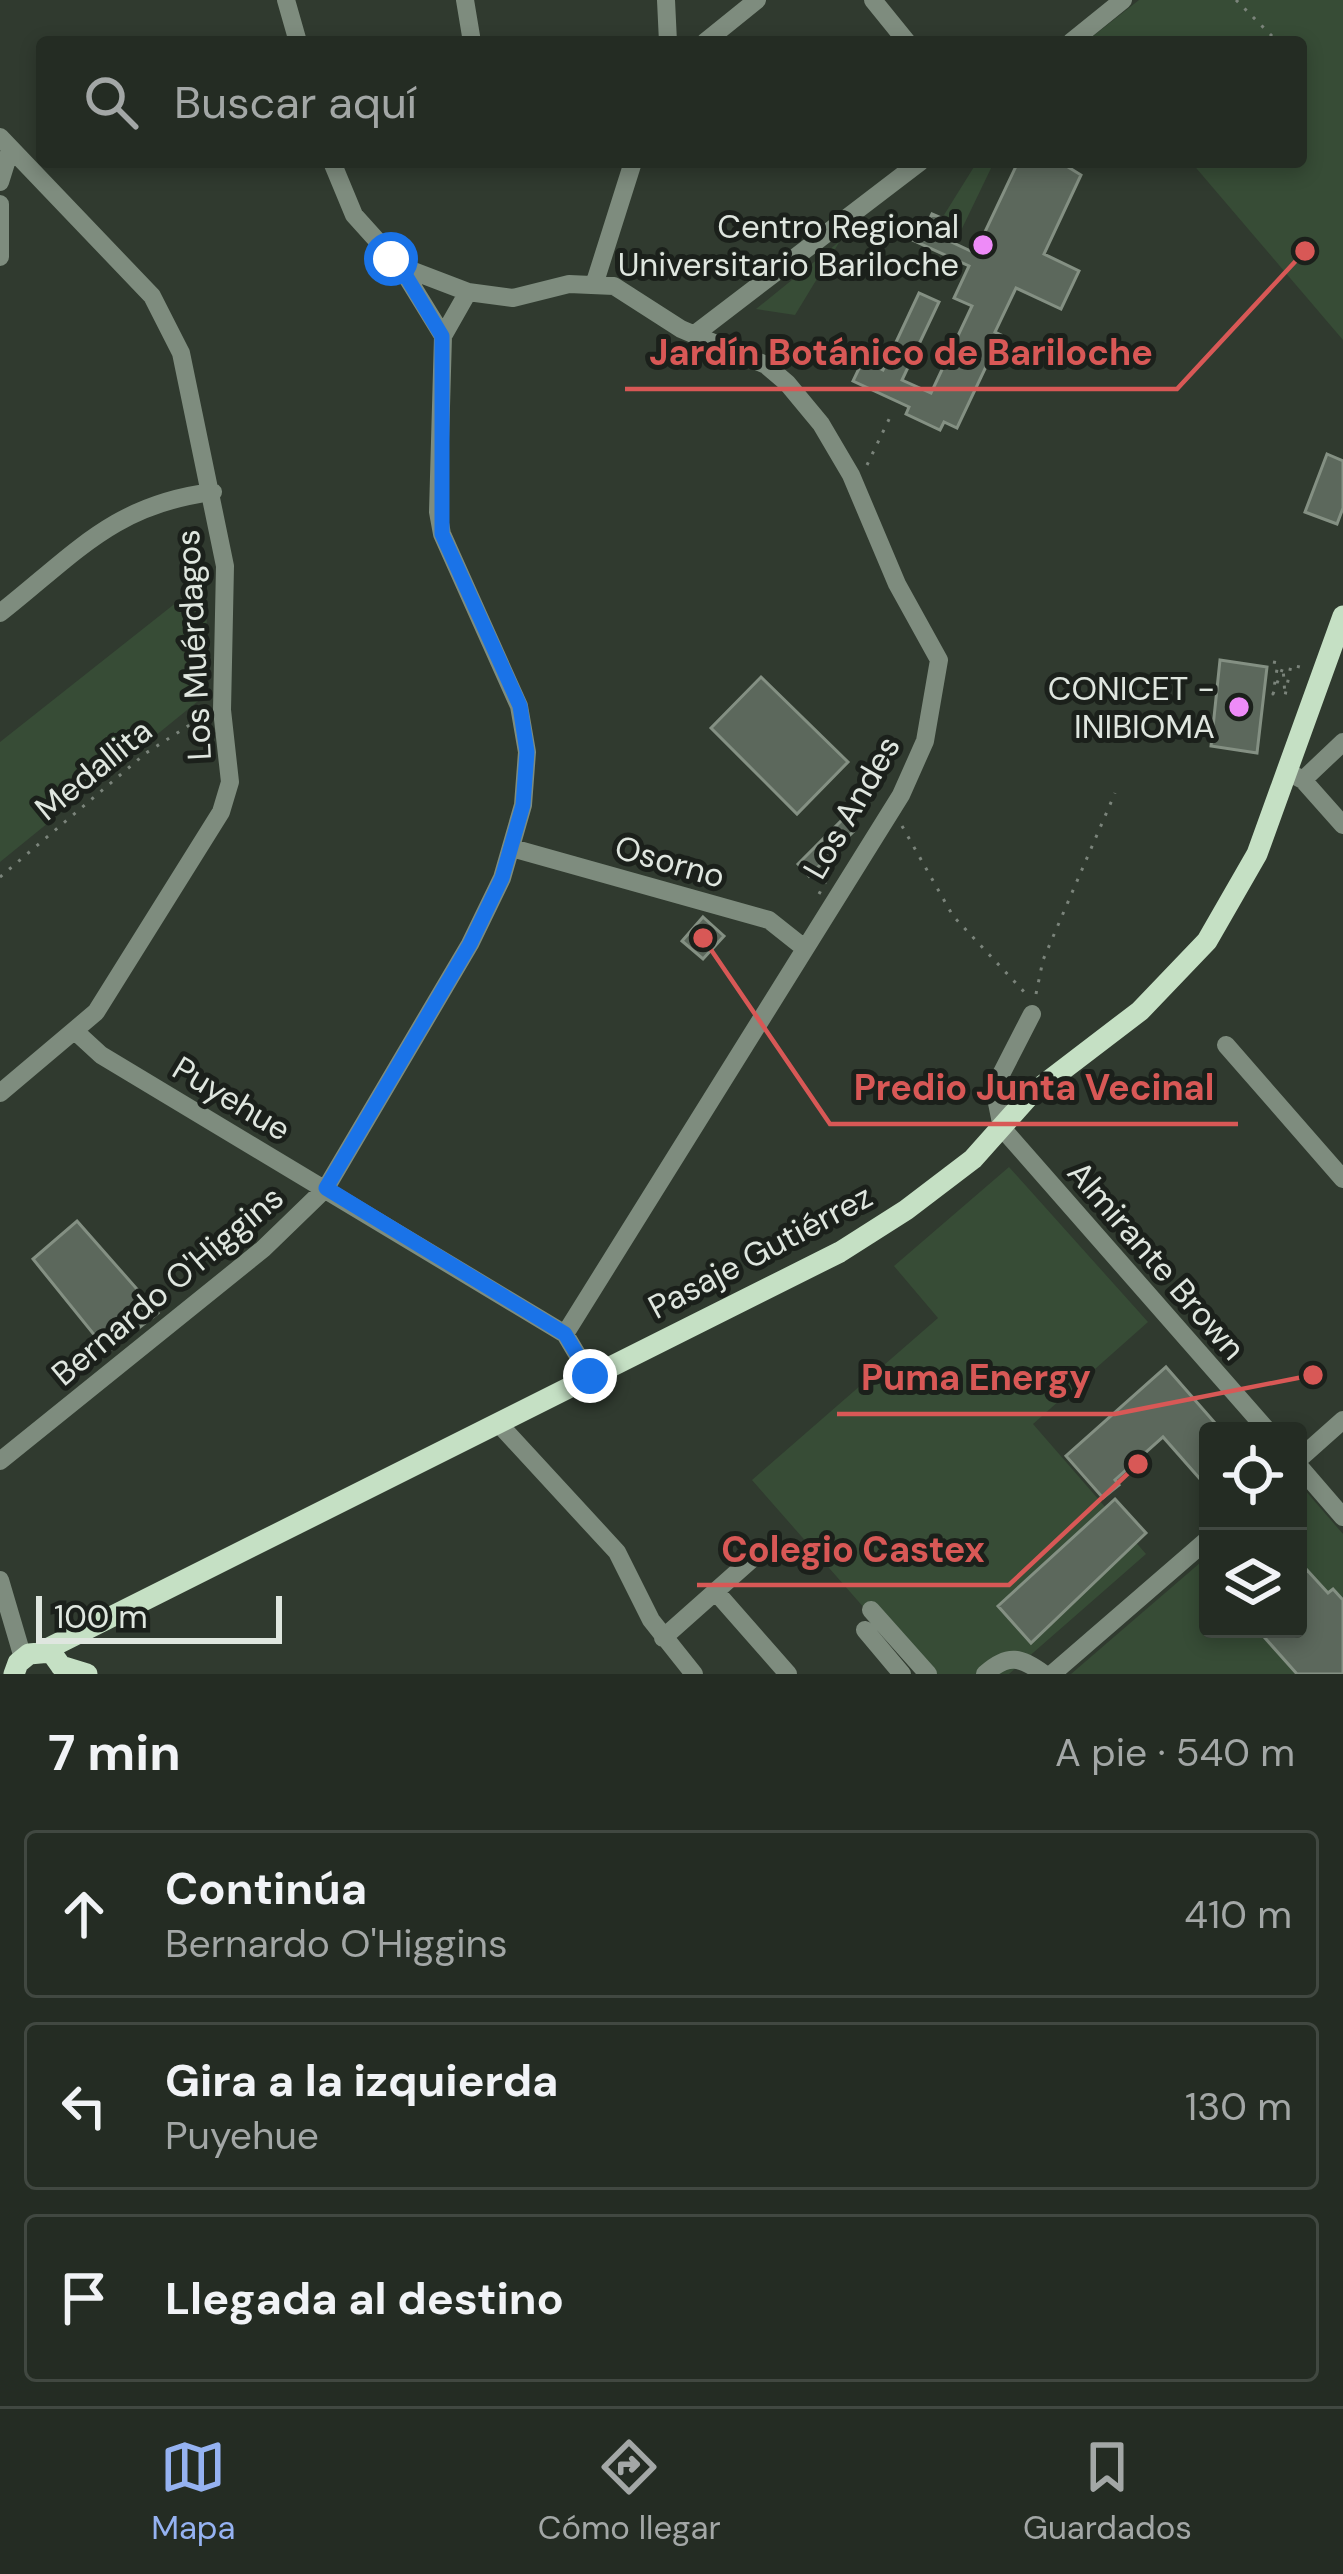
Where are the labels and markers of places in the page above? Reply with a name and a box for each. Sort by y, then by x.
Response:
place label: Centro Regional Universitario Bariloche [618,205,959,286]
marker: Centro Regional Universitario Bariloche [970,232,996,258]
callout: Jardín Botánico de Bariloche [625,317,1177,389]
place label: CONICET - INIBIOMA [1048,667,1215,748]
marker: CONICET - INIBIOMA [1226,694,1252,720]
callout: Predio Junta Vecinal [830,1052,1238,1124]
callout: Puma Energy [837,1342,1115,1414]
callout: Colegio Castex [697,1513,1009,1585]

